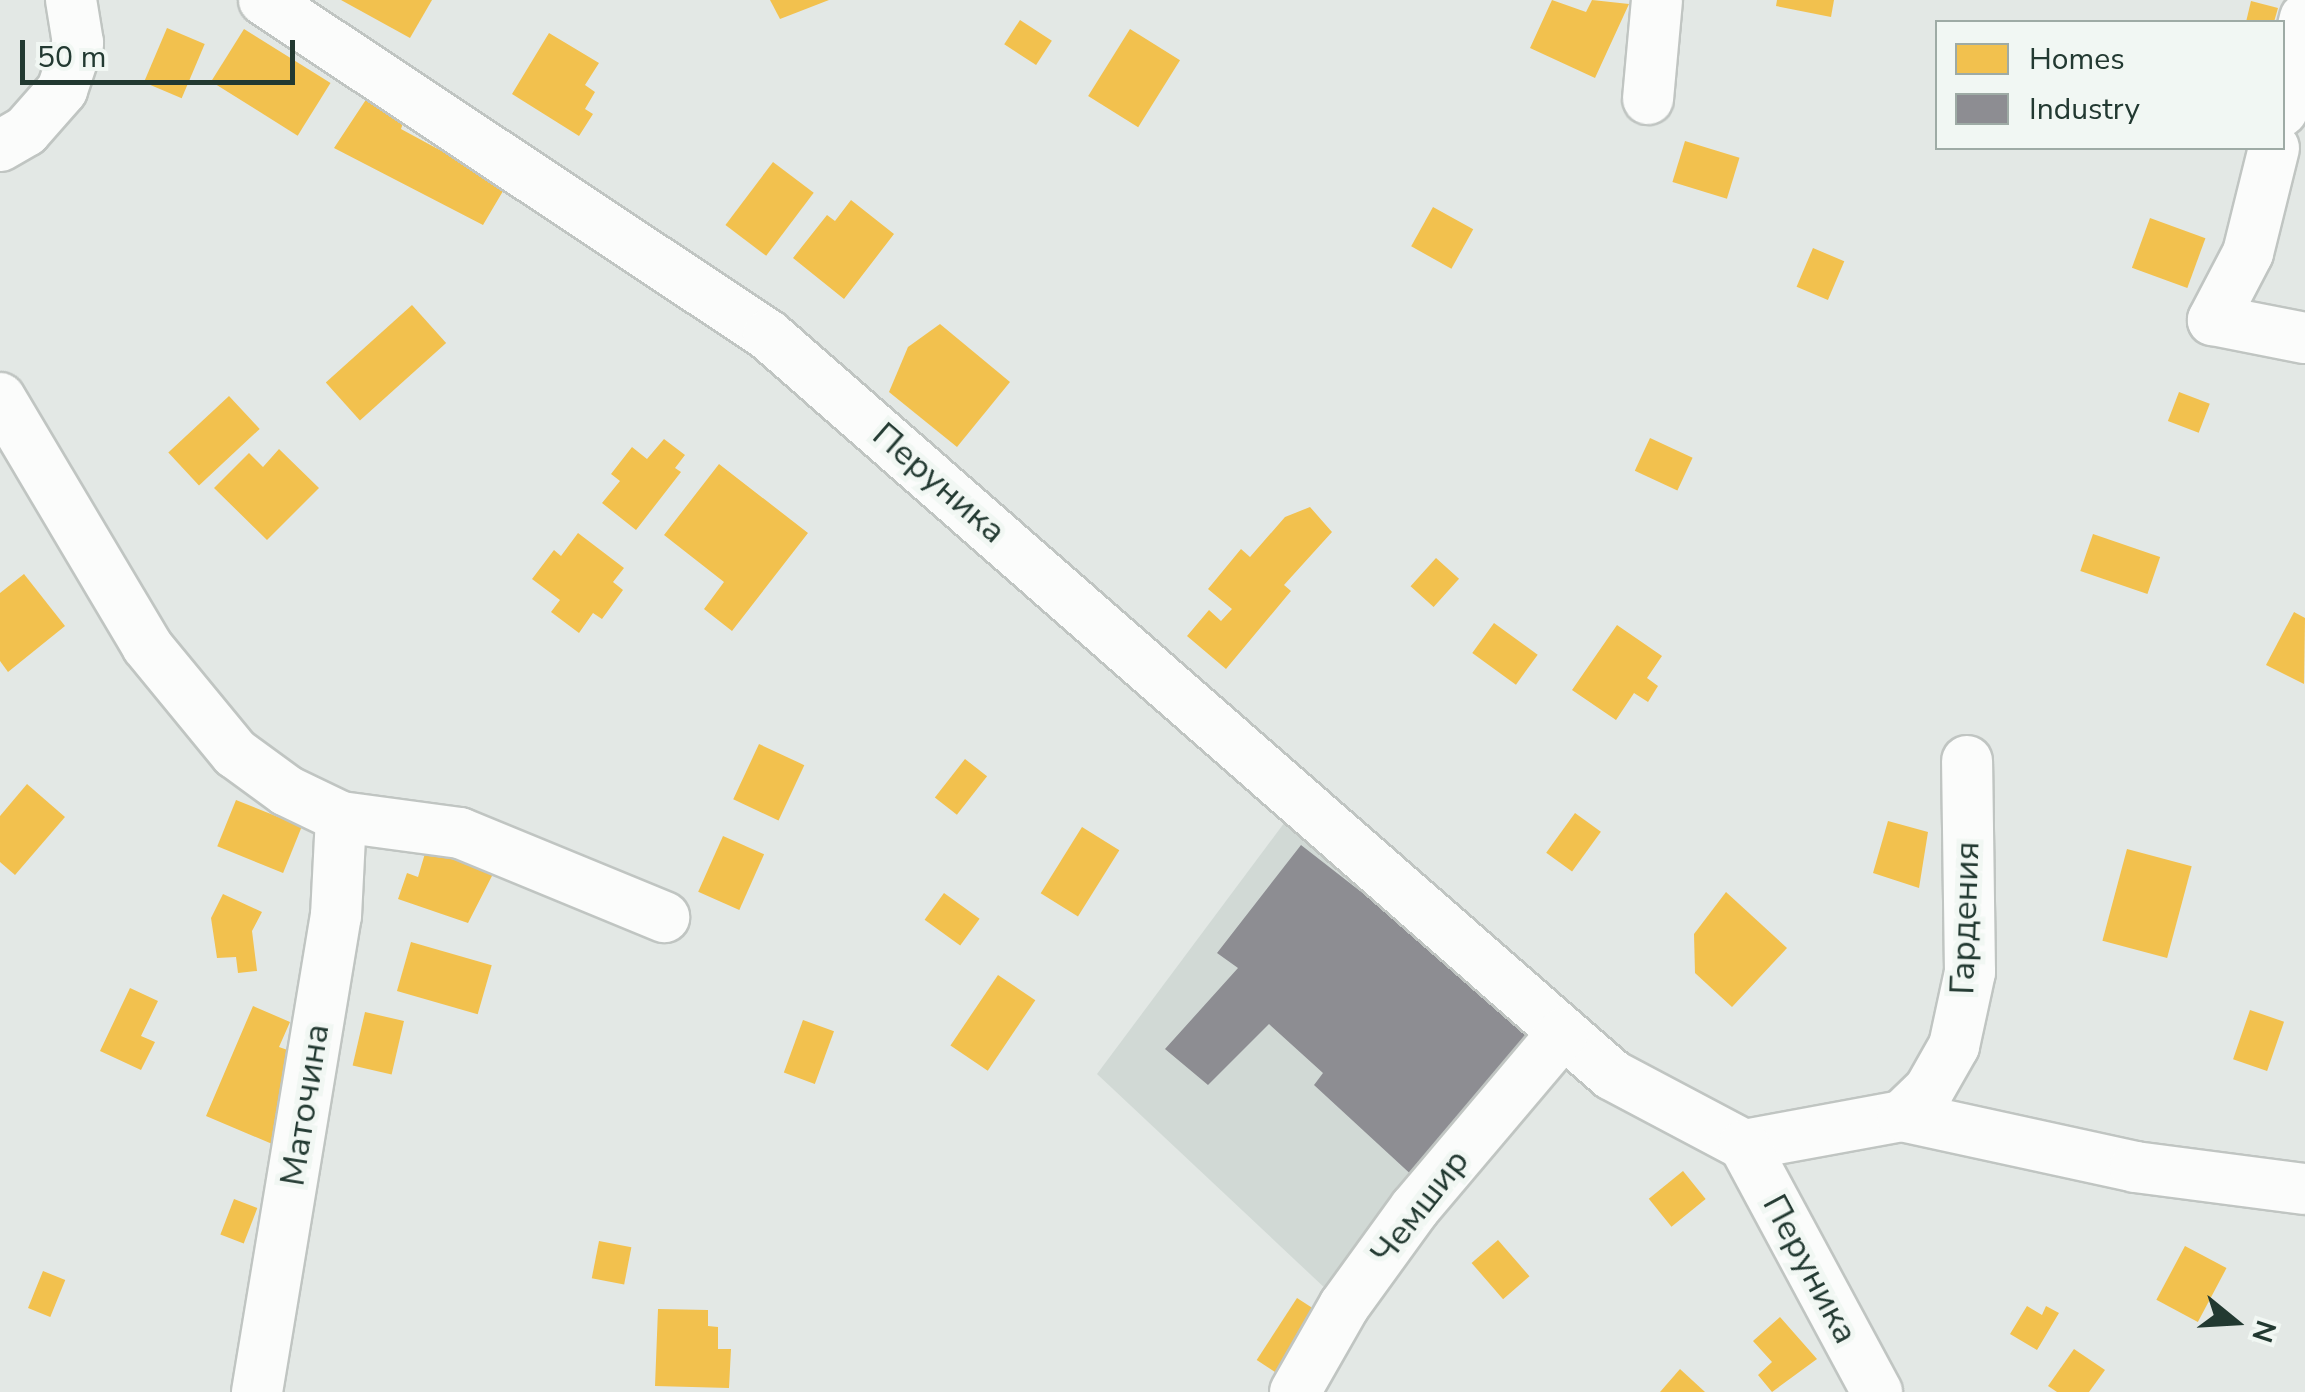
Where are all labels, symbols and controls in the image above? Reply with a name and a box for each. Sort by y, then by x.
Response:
scale bar [25,20,300,82]
legend [1935,20,2285,150]
text: 50 m [37,37,106,78]
text: Homes [2029,39,2125,80]
text: Industry [2029,89,2140,130]
street label: Перуника [864,414,1014,552]
street label: Гардения [1941,841,1989,995]
street label: Маточина [271,1021,339,1189]
street label: Чемшир [1362,1141,1478,1273]
street label: Перуника [1753,1187,1867,1351]
north arrow [2185,1272,2285,1372]
text: N [2242,1315,2285,1347]

